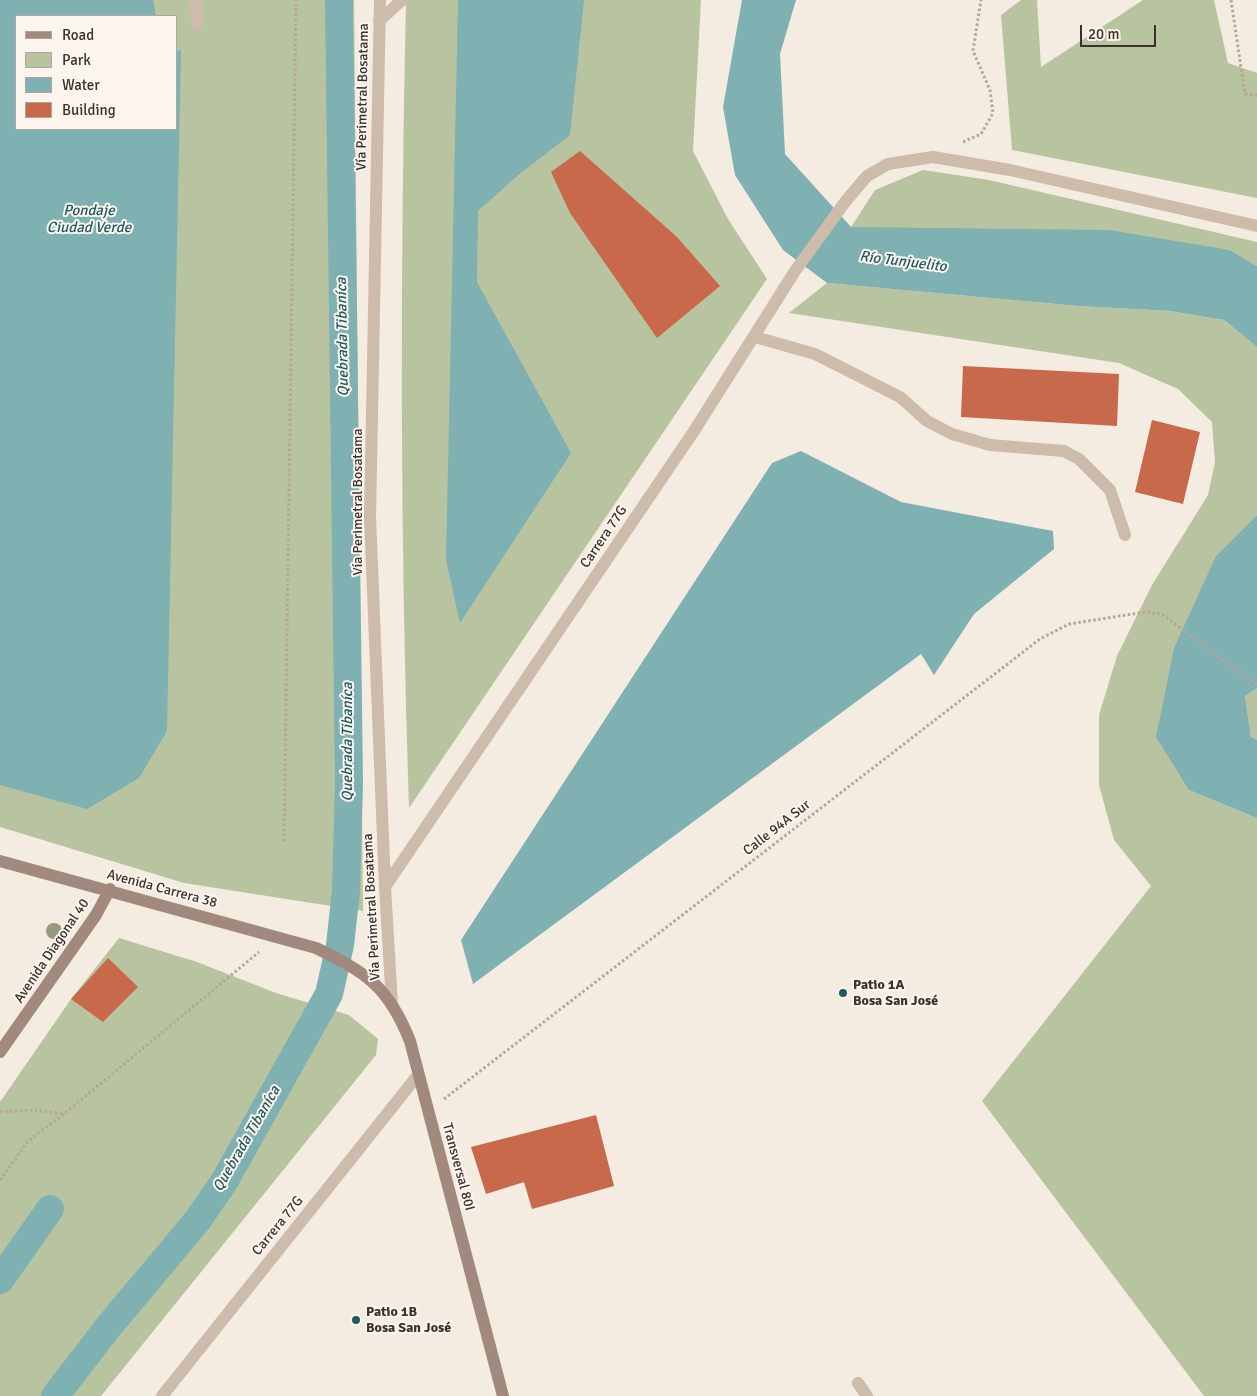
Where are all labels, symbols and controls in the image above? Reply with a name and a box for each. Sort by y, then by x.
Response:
legend [15,15,178,130]
scale bar [1082,15,1158,47]
street label: Vía Perimetral Bosatama [353,23,373,171]
text: 20 m [1088,25,1119,43]
text: Road [62,26,94,44]
text: Park [62,51,91,69]
text: Water [62,76,100,94]
text: Building [62,101,116,119]
water label: Pondaje Ciudad Verde [47,202,131,237]
water label: Río Tunjuelito [858,248,948,276]
water label: Quebrada Tibaníca [333,277,353,397]
street label: Vía Perimetral Bosatama [350,428,366,576]
street label: Carrera 77G [577,503,631,571]
water label: Quebrada Tibaníca [339,682,357,802]
street label: Calle 94A Sur [740,797,814,859]
street label: Vía Perimetral Bosatama [360,833,384,981]
street label: Avenida Carrera 38 [105,866,219,912]
street label: Avenida Diagonal 40 [11,896,93,1006]
place label: Patio 1A Bosa San José [853,977,938,1010]
marker: Patio 1A Bosa San José [837,987,849,999]
water label: Quebrada Tibaníca [209,1083,285,1195]
street label: Transversal 80I [438,1121,478,1213]
street label: Carrera 77G [249,1193,307,1259]
place label: Patio 1B Bosa San José [366,1304,451,1336]
marker: Patio 1B Bosa San José [350,1314,362,1326]

